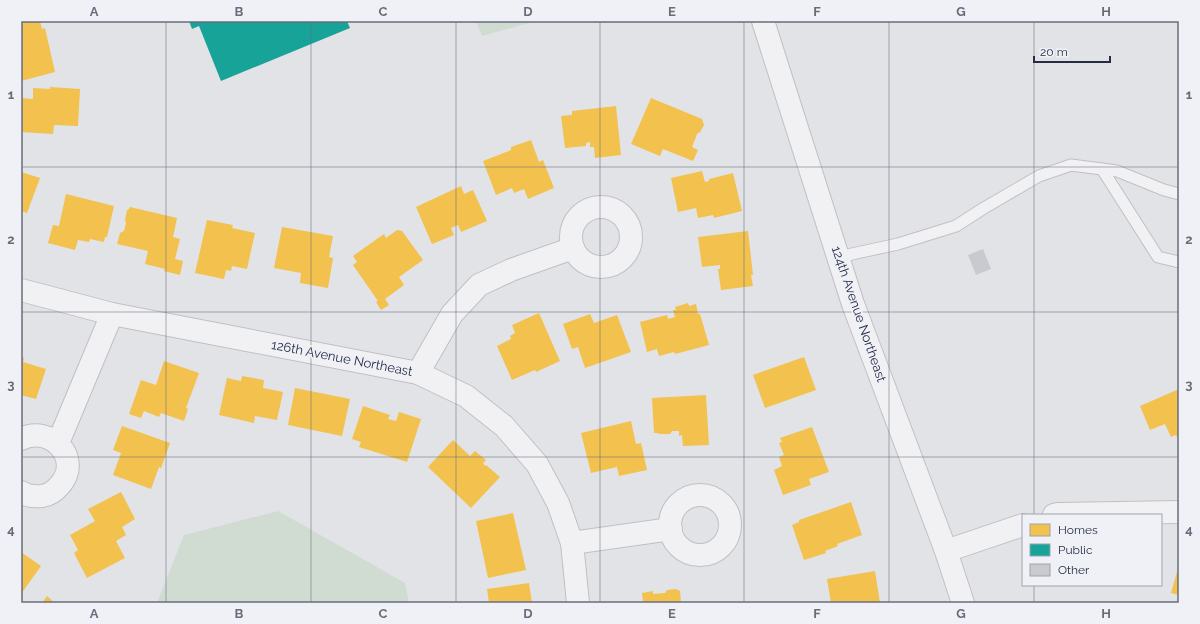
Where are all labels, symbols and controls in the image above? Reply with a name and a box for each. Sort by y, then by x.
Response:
text: A [90,4,99,19]
text: B [235,4,244,19]
text: C [379,4,388,19]
text: D [523,4,533,19]
text: E [668,4,676,19]
text: F [813,4,821,19]
text: G [956,4,966,19]
text: H [1101,4,1111,19]
scale bar [1034,38,1110,64]
text: 20 m [1040,45,1068,59]
text: 1 [8,87,15,102]
text: 1 [1186,87,1193,102]
text: 2 [7,232,15,247]
text: 2 [1185,232,1193,247]
street label: 124th Avenue Northeast [829,244,890,385]
street label: 126th Avenue Northeast [270,337,414,379]
text: 3 [7,377,15,392]
text: 3 [1185,377,1193,392]
legend [1022,514,1162,586]
text: 4 [7,522,15,537]
text: 4 [1185,522,1193,537]
text: Homes [1058,523,1098,537]
text: Public [1058,543,1093,557]
text: Other [1058,563,1090,577]
text: A [90,606,99,621]
text: B [235,606,244,621]
text: C [379,606,388,621]
text: D [523,606,533,621]
text: E [668,606,676,621]
text: F [813,606,821,621]
text: G [956,606,966,621]
text: H [1101,606,1111,621]

